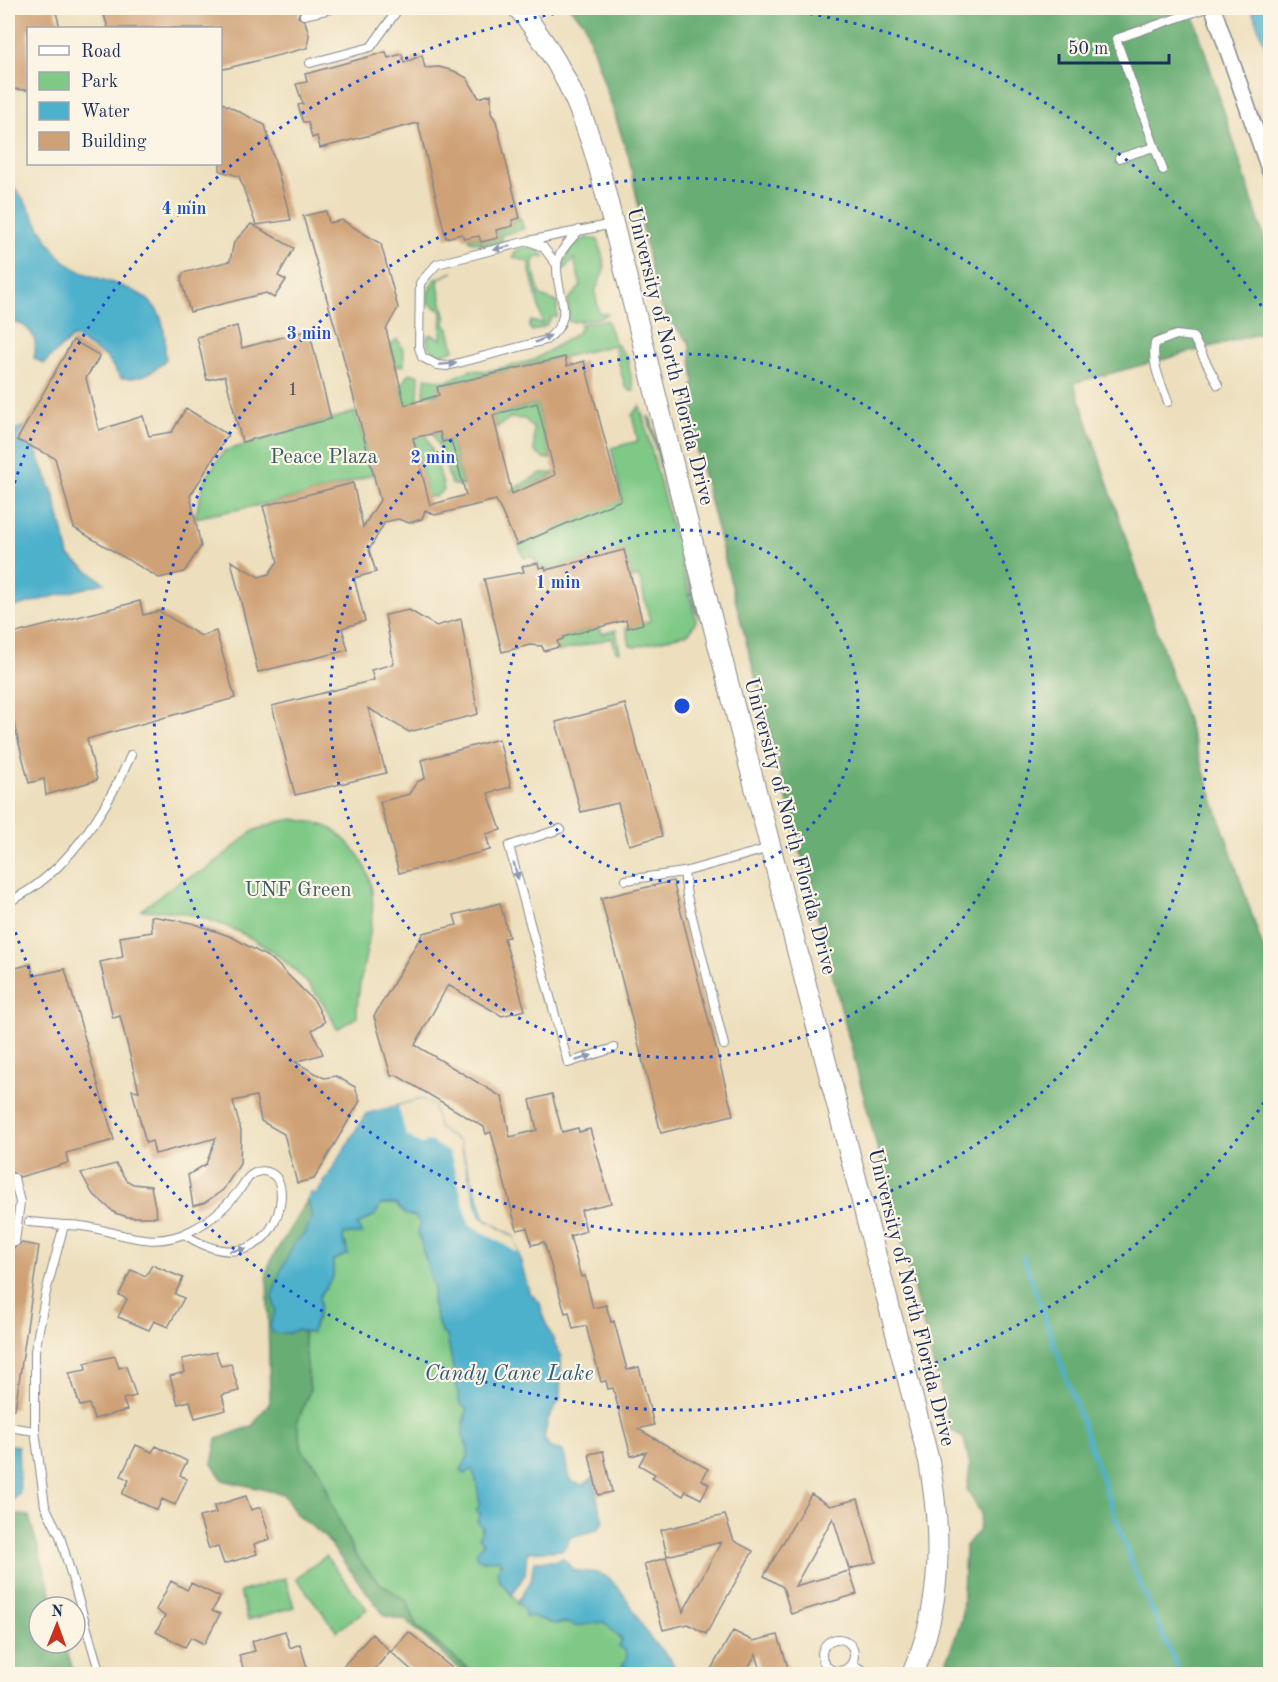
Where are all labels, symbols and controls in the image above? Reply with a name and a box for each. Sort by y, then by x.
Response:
legend [27,27,222,165]
scale bar [1059,27,1168,65]
text: 50 m [1068,40,1108,58]
text: Road [81,43,121,61]
text: Park [81,73,118,91]
text: Water [81,103,130,121]
text: Building [81,133,147,151]
text: 4 min [161,200,207,218]
street label: University of North Florida Drive [622,205,717,507]
one-way arrow [493,243,511,253]
text: 3 min [286,325,332,343]
one-way arrow [535,334,553,344]
one-way arrow [438,359,457,369]
house number: 1 [288,381,298,399]
park label: Peace Plaza [270,447,378,468]
text: 2 min [410,449,456,467]
text: 1 min [535,574,581,592]
street label: University of North Florida Drive [740,676,839,977]
centre of rings [672,696,692,716]
one-way arrow [511,862,521,880]
park label: UNF Green [244,880,352,901]
one-way arrow [575,1052,593,1062]
street label: University of North Florida Drive [863,1146,958,1448]
one-way arrow [229,1245,248,1254]
water label: Candy Cane Lake [424,1363,594,1385]
north arrow [27,1595,87,1655]
text: N [51,1604,64,1620]

